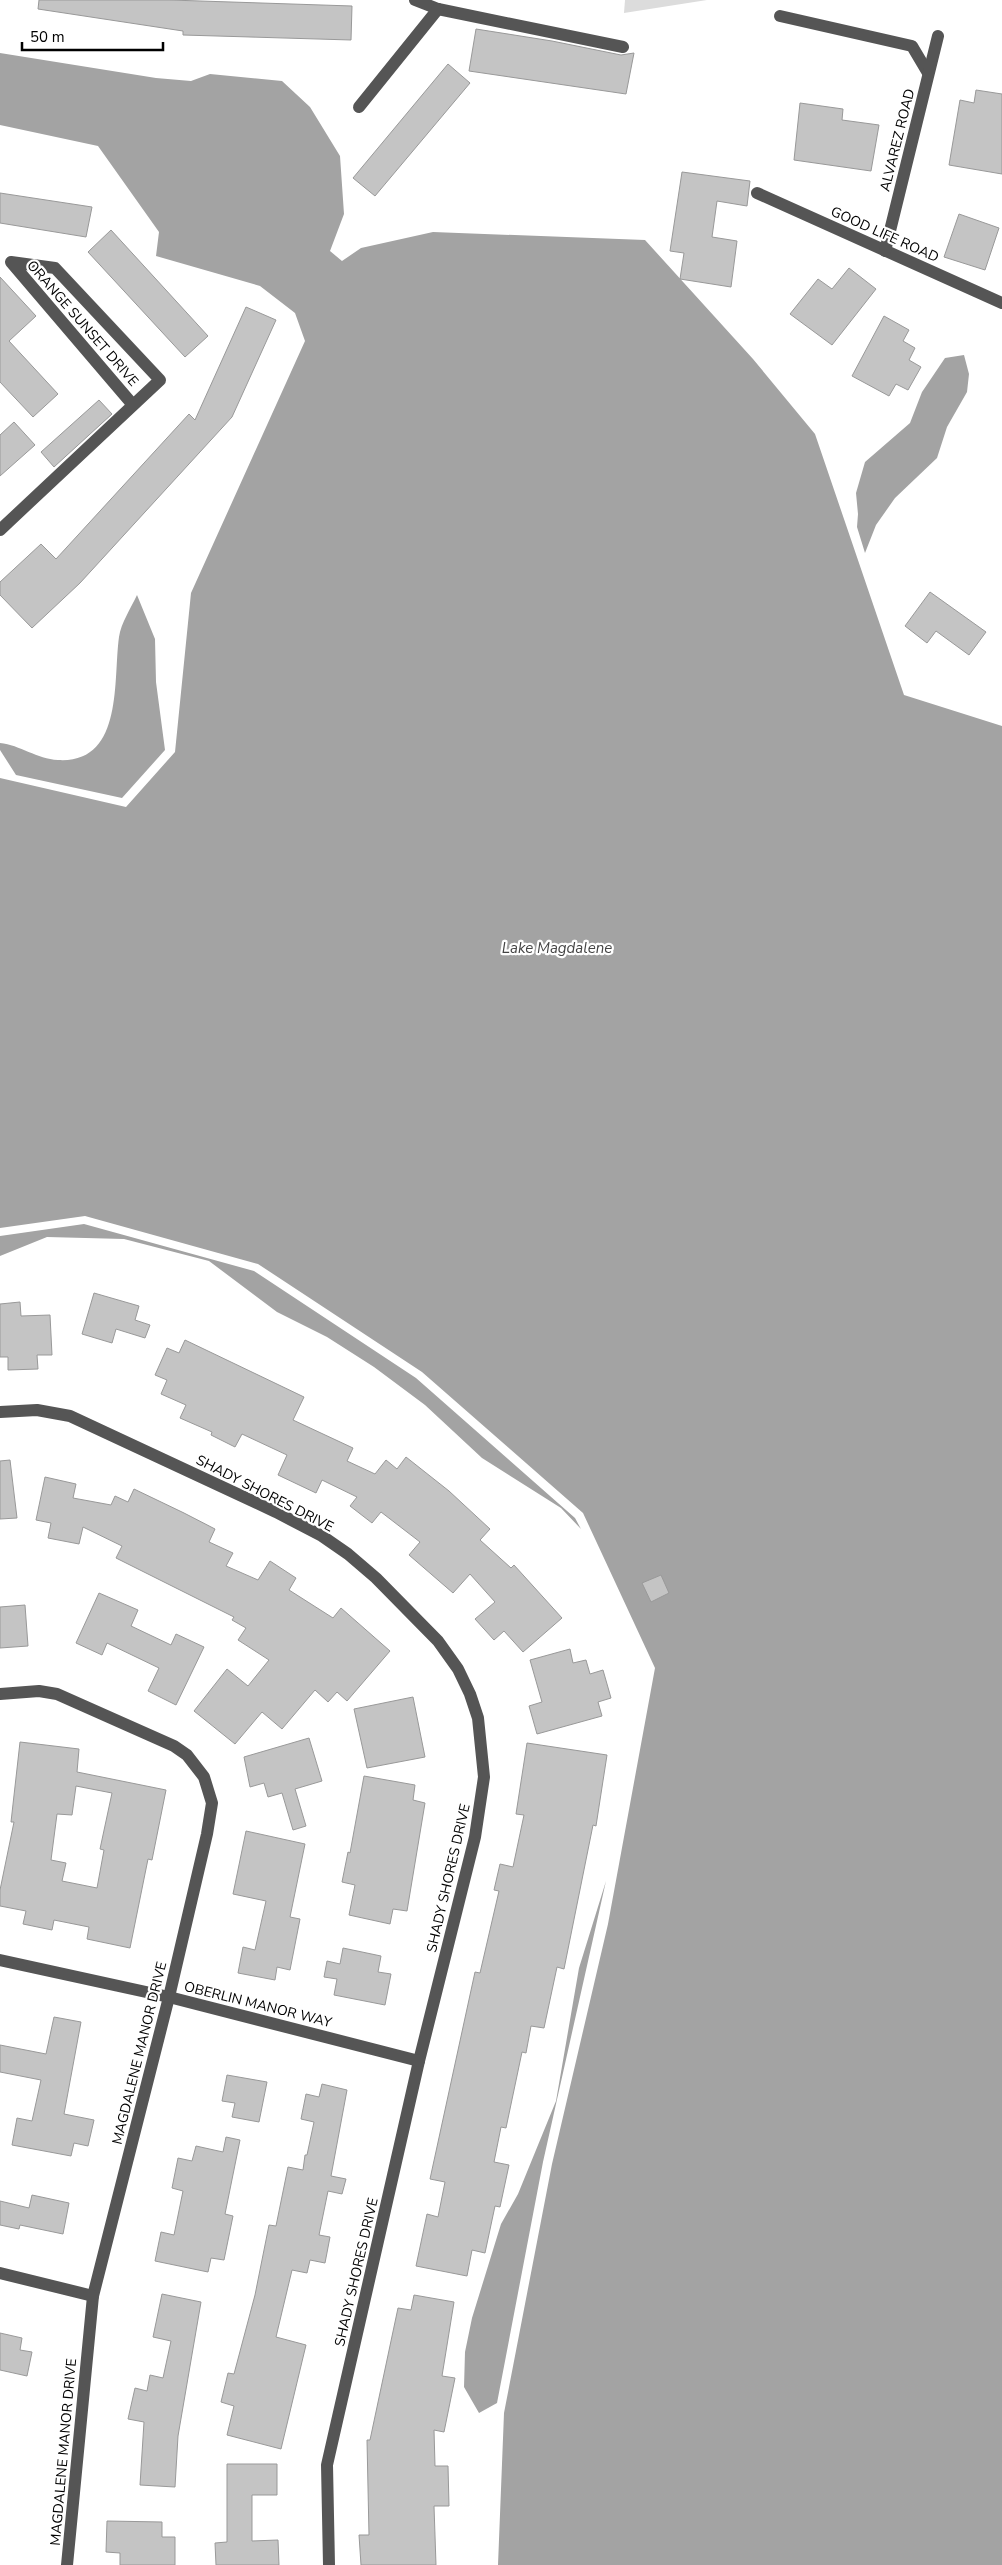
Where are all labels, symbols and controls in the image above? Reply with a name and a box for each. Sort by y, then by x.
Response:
scale bar [22,20,164,52]
text: 50 m [30,27,65,47]
street label: ALVAREZ ROAD [876,87,919,194]
street label: GOOD LIFE ROAD [828,202,942,267]
street label: ORANGE SUNSET DRIVE [23,256,143,390]
water label: Lake Magdalene [502,938,612,958]
street label: SHADY SHORES DRIVE [193,1450,337,1536]
street label: SHADY SHORES DRIVE [422,1802,475,1954]
street label: MAGDALENE MANOR DRIVE [108,1960,171,2147]
street label: OBERLIN MANOR WAY [182,1977,334,2032]
street label: SHADY SHORES DRIVE [330,2196,383,2348]
street label: MAGDALENE MANOR DRIVE [46,2358,81,2546]

